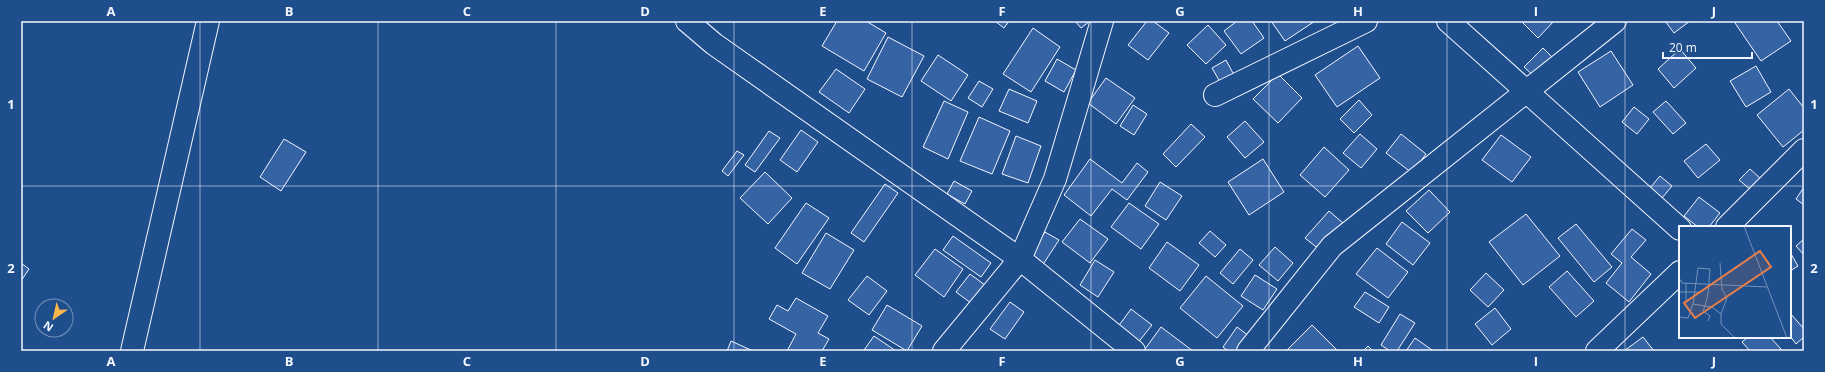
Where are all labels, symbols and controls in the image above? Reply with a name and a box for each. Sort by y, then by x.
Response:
text: A [107,2,116,20]
text: B [285,2,294,20]
text: C [463,2,471,20]
text: D [640,2,650,20]
text: E [819,2,827,20]
text: F [998,2,1006,20]
text: G [1175,2,1185,20]
text: H [1353,2,1363,20]
text: I [1534,2,1538,20]
text: J [1711,2,1716,20]
scale bar [1663,34,1752,60]
text: 20 m [1669,39,1697,56]
text: 1 [7,95,15,113]
text: 1 [1810,95,1818,113]
inset map [1679,226,1791,338]
text: 2 [7,259,15,277]
text: 2 [1810,259,1818,277]
north arrow [34,298,74,338]
text: N [40,318,56,335]
text: A [107,352,116,370]
text: B [285,352,294,370]
text: C [463,352,471,370]
text: D [640,352,650,370]
text: E [819,352,827,370]
text: F [998,352,1006,370]
text: G [1175,352,1185,370]
text: H [1353,352,1363,370]
text: I [1534,352,1538,370]
text: J [1711,352,1716,370]

